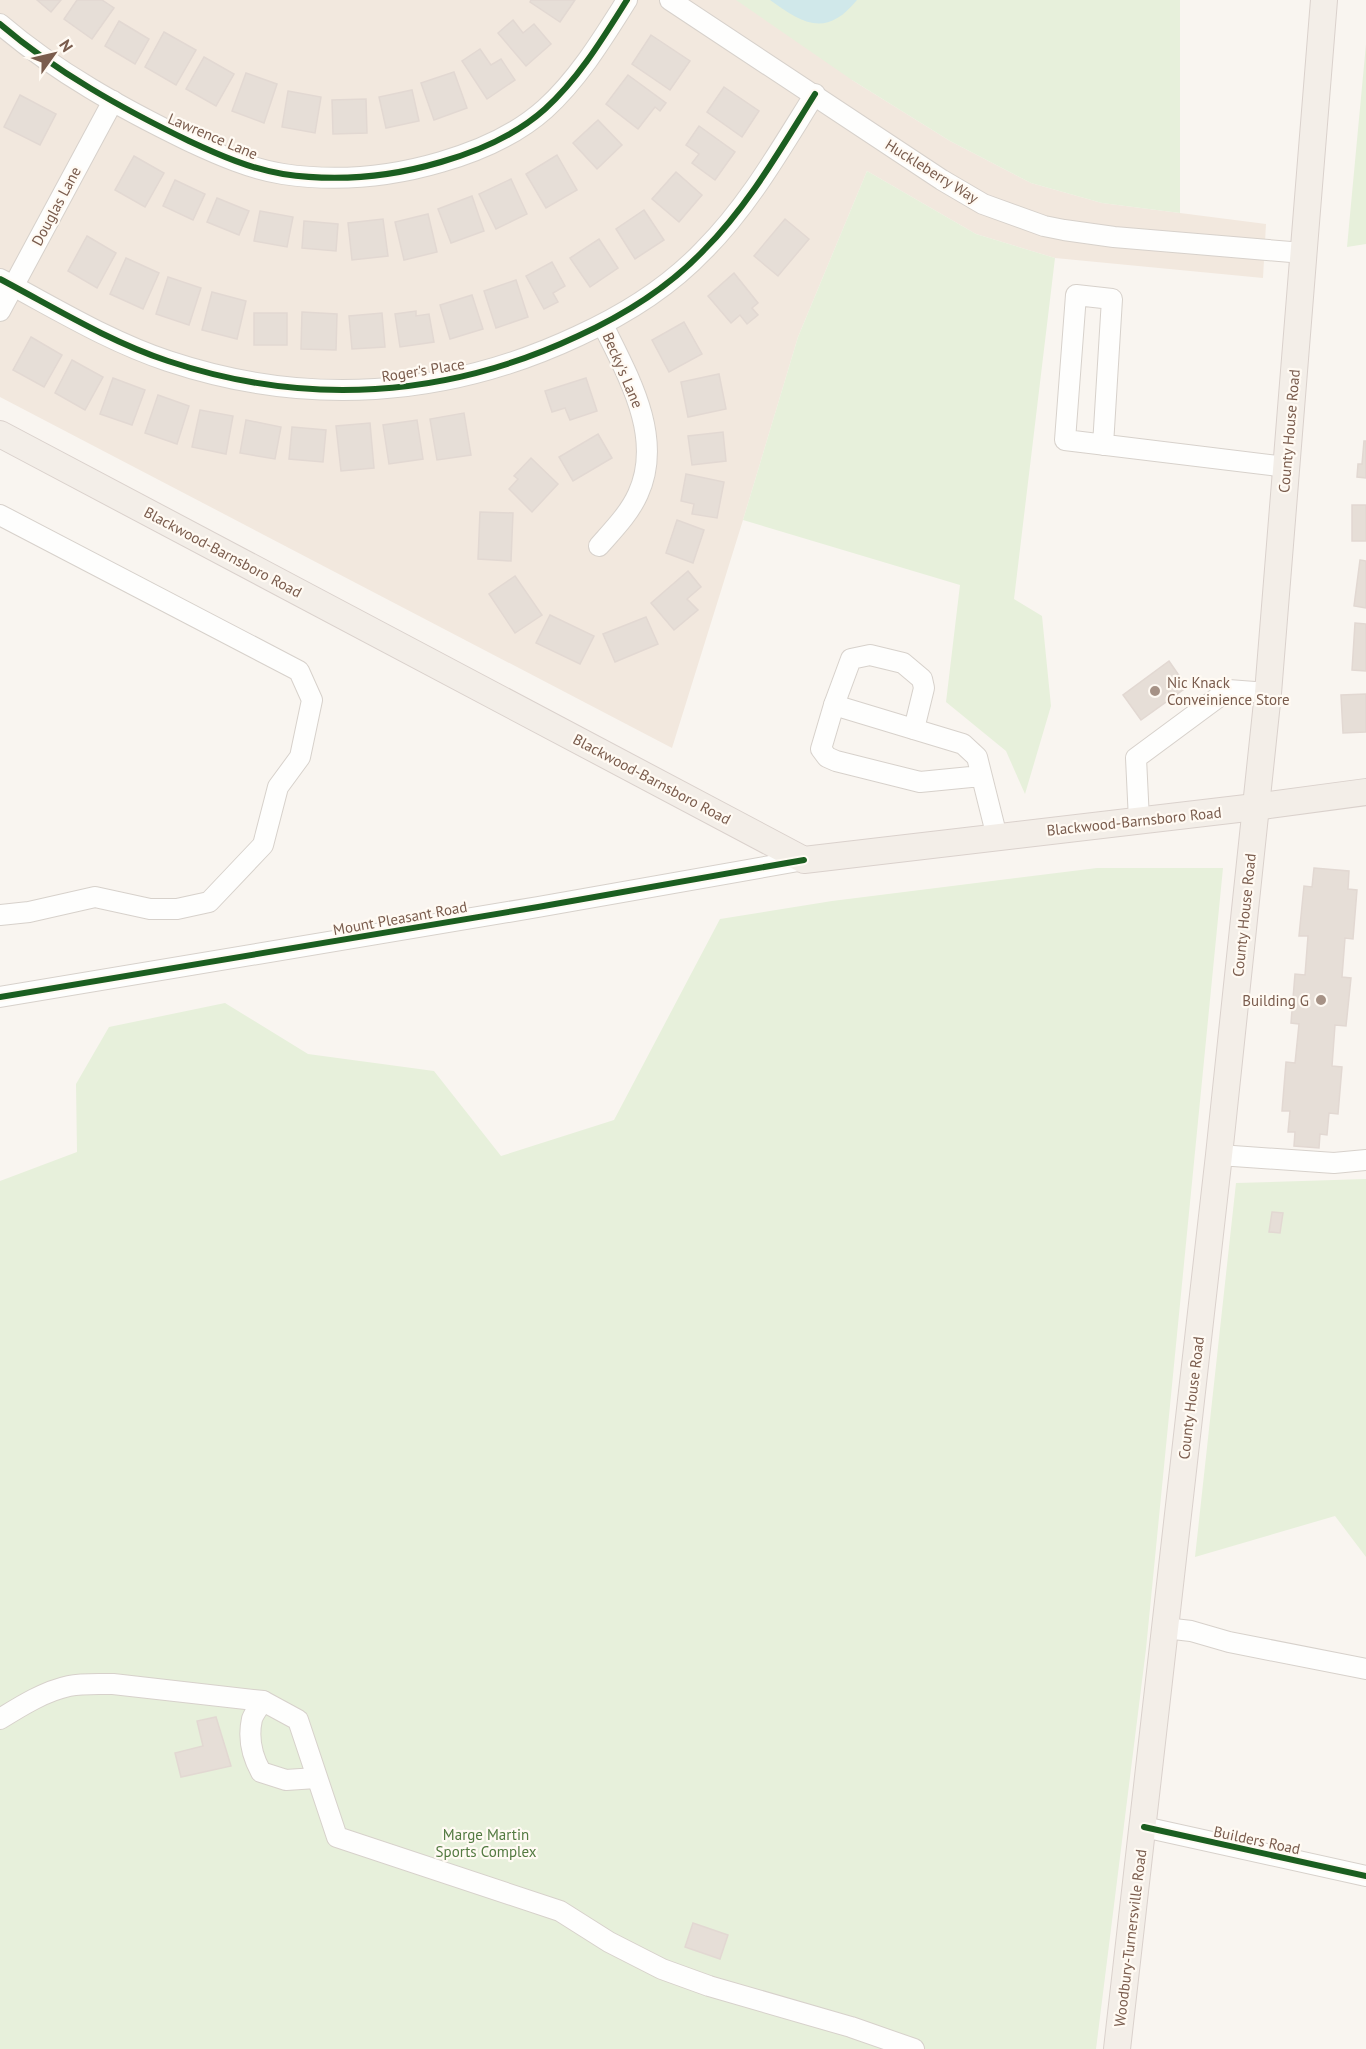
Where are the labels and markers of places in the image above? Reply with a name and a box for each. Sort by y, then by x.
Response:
place label: Nic Knack Conveinience Store [1167,673,1290,709]
marker: Nic Knack Conveinience Store [1148,684,1162,698]
place label: Building G [1242,991,1309,1010]
marker: Building G [1314,993,1328,1007]

